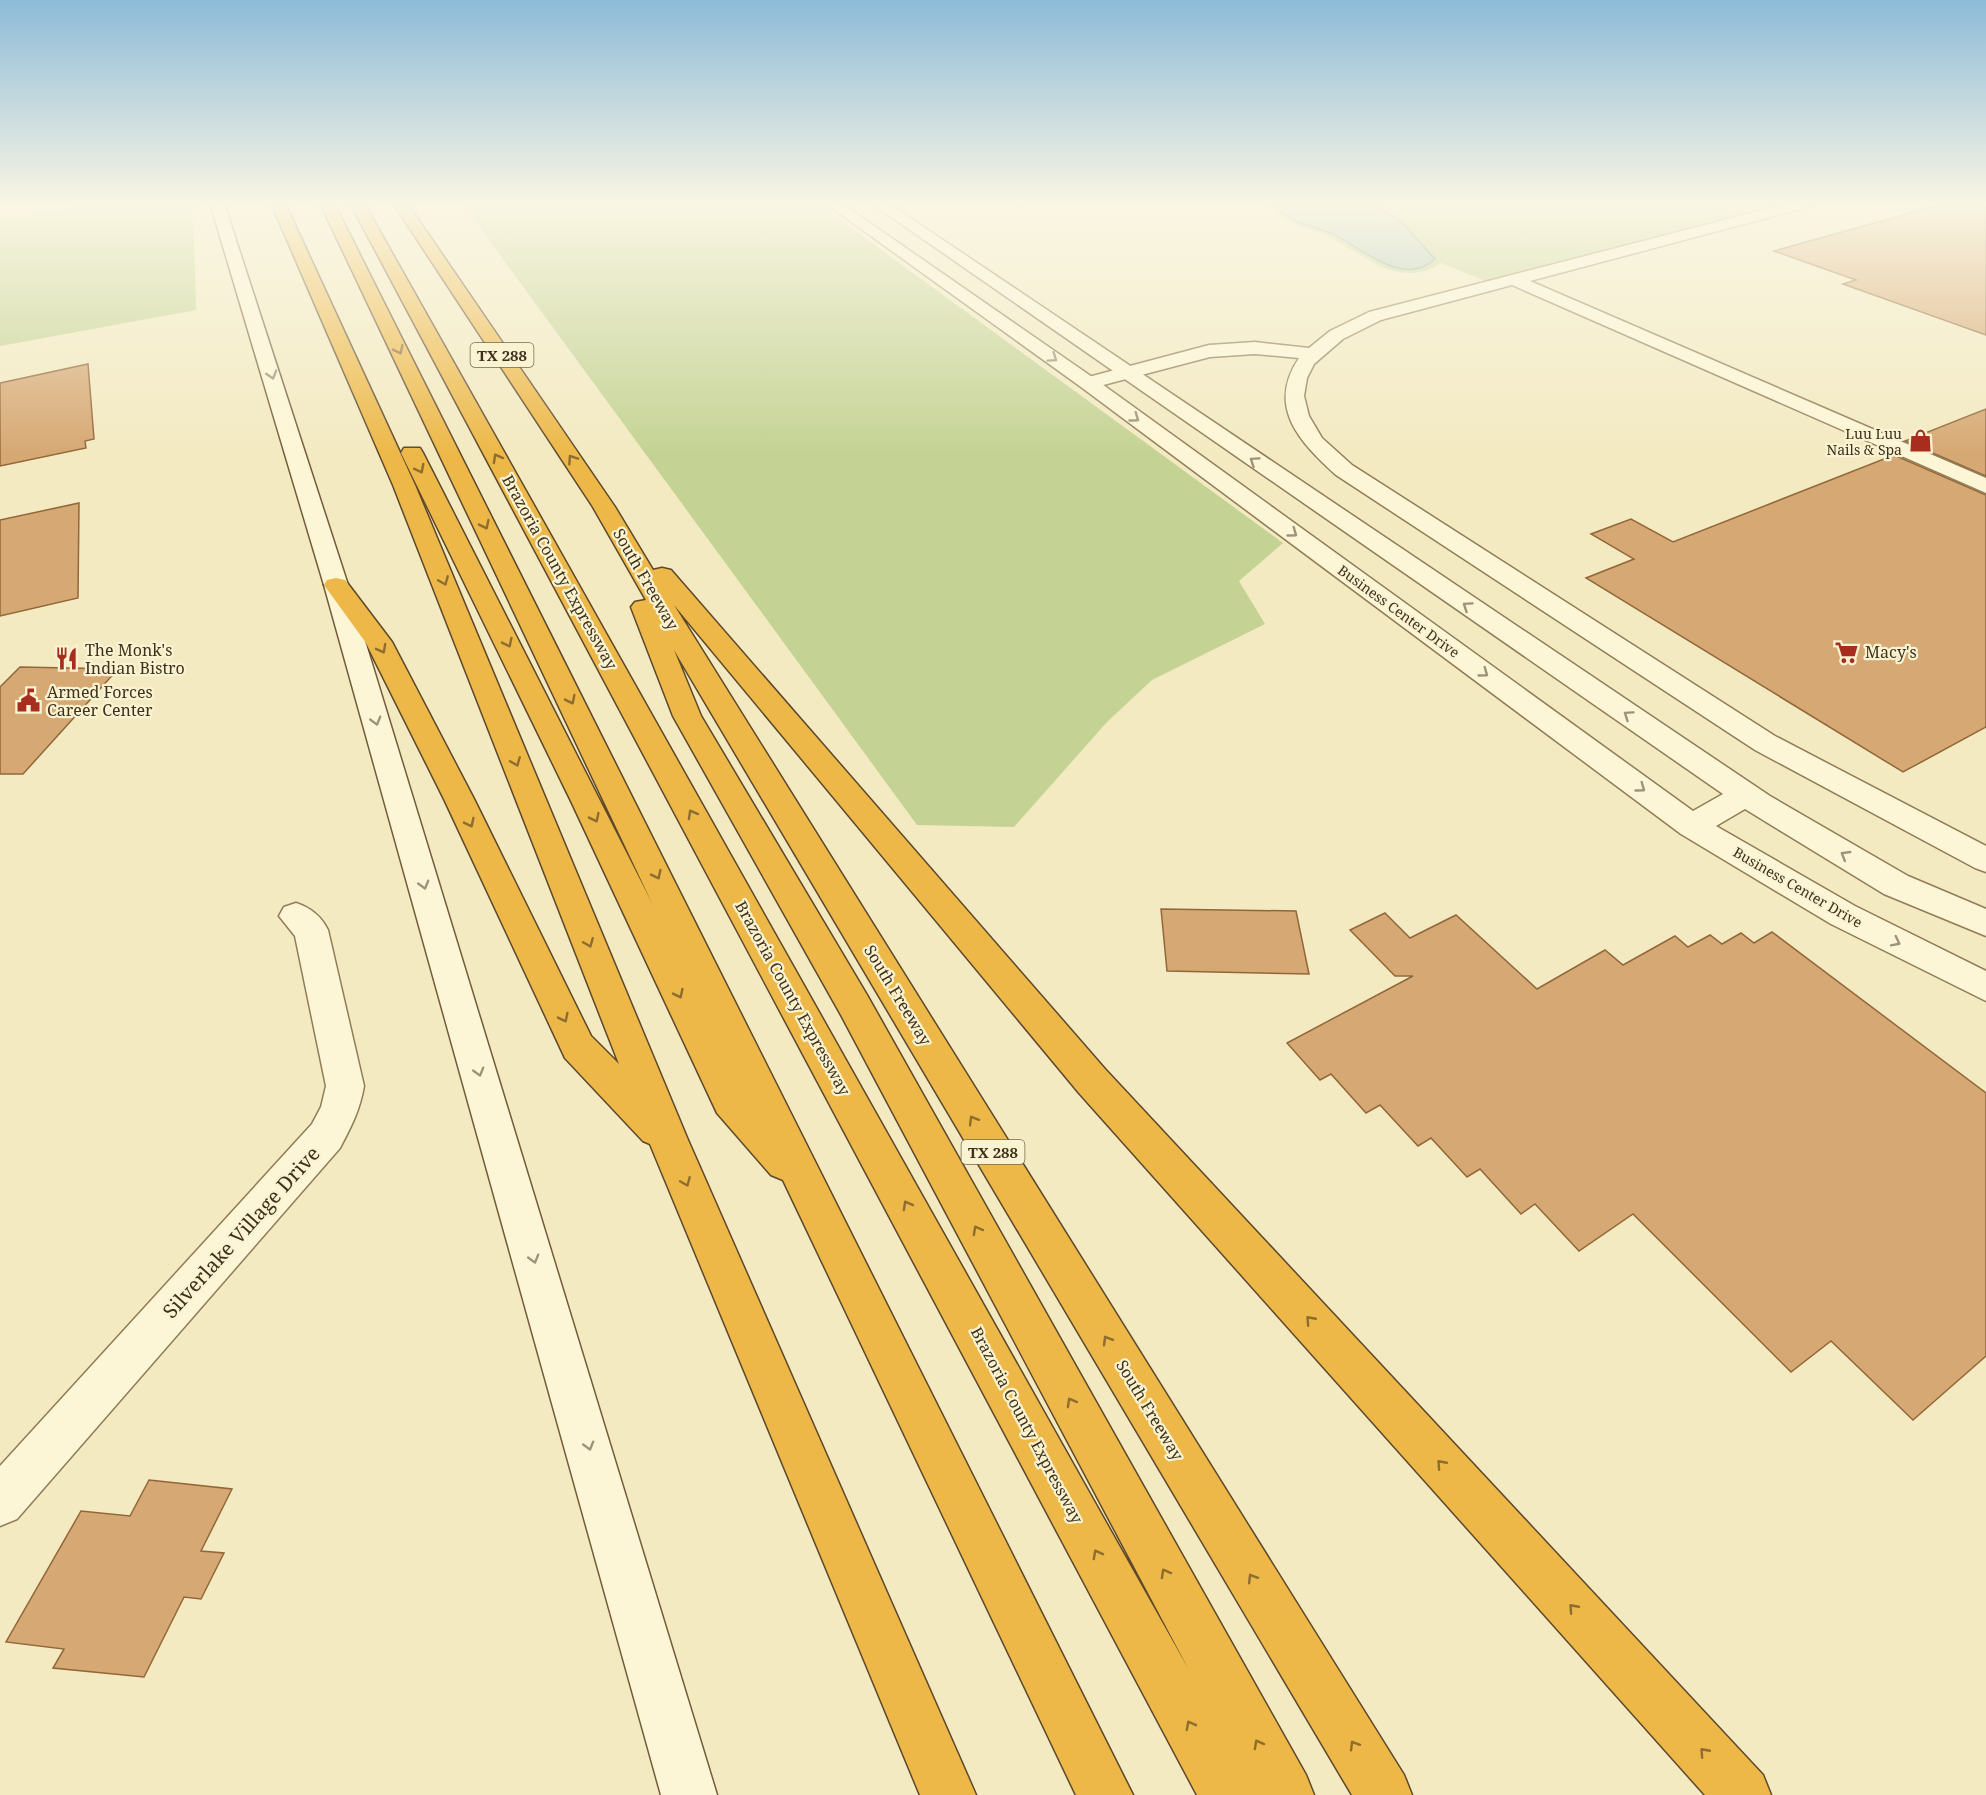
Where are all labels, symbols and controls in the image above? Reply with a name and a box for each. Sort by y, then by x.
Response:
one-way arrow [392,343,403,354]
road number: TX 288 [470,343,534,367]
one-way arrow [1046,351,1057,362]
one-way arrow [265,369,277,380]
one-way arrow [1129,410,1140,421]
place label: Luu Luu Nails & Spa [1827,424,1902,459]
shop icon: Luu Luu Nails & Spa [1907,428,1933,454]
one-way arrow [493,454,504,464]
one-way arrow [567,455,579,465]
one-way arrow [1249,457,1260,468]
one-way arrow [413,463,425,474]
street label: Brazoria County Expressway [497,471,623,674]
one-way arrow [478,518,489,529]
street label: South Freeway [608,524,684,635]
one-way arrow [1286,526,1297,537]
street label: Business Center Drive [1334,560,1464,662]
one-way arrow [436,575,449,585]
one-way arrow [1463,602,1474,613]
one-way arrow [501,637,513,648]
place label: The Monk's Indian Bistro [85,639,185,679]
supermarket icon: Macy's [1834,639,1860,665]
place label: Macy's [1865,641,1917,663]
one-way arrow [375,643,386,654]
restaurant icon: The Monk's Indian Bistro [54,646,80,672]
one-way arrow [1477,666,1488,677]
place label: Armed Forces Career Center [47,681,153,721]
public building icon: Armed Forces Career Center [16,688,42,714]
one-way arrow [563,693,575,704]
one-way arrow [1624,711,1635,722]
one-way arrow [369,715,381,726]
one-way arrow [509,755,521,766]
one-way arrow [1635,781,1646,792]
one-way arrow [688,809,699,820]
one-way arrow [587,811,599,822]
one-way arrow [463,817,475,828]
street label: Business Center Drive [1730,842,1866,932]
one-way arrow [1841,851,1851,862]
one-way arrow [649,868,661,879]
one-way arrow [417,879,429,890]
street label: Brazoria County Expressway [730,897,856,1100]
one-way arrow [1889,934,1900,946]
one-way arrow [582,936,594,947]
street label: South Freeway [859,941,937,1050]
one-way arrow [672,987,684,998]
one-way arrow [557,1011,569,1022]
one-way arrow [472,1066,484,1077]
one-way arrow [969,1116,981,1126]
street label: Silverlake Village Drive [156,1140,326,1324]
road number: TX 288 [962,1140,1024,1164]
one-way arrow [679,1175,691,1186]
one-way arrow [903,1201,914,1211]
one-way arrow [973,1226,984,1237]
one-way arrow [527,1253,539,1264]
one-way arrow [1306,1316,1317,1327]
street label: Brazoria County Expressway [966,1323,1089,1528]
one-way arrow [1103,1336,1115,1346]
street label: South Freeway [1111,1356,1189,1465]
one-way arrow [1067,1397,1078,1408]
one-way arrow [581,1441,594,1451]
one-way arrow [1437,1460,1448,1470]
one-way arrow [1093,1550,1104,1560]
one-way arrow [1161,1568,1172,1579]
one-way arrow [1248,1574,1260,1584]
one-way arrow [1569,1604,1580,1615]
one-way arrow [1186,1721,1197,1731]
one-way arrow [1254,1739,1265,1750]
one-way arrow [1349,1741,1361,1751]
one-way arrow [1700,1748,1711,1758]

